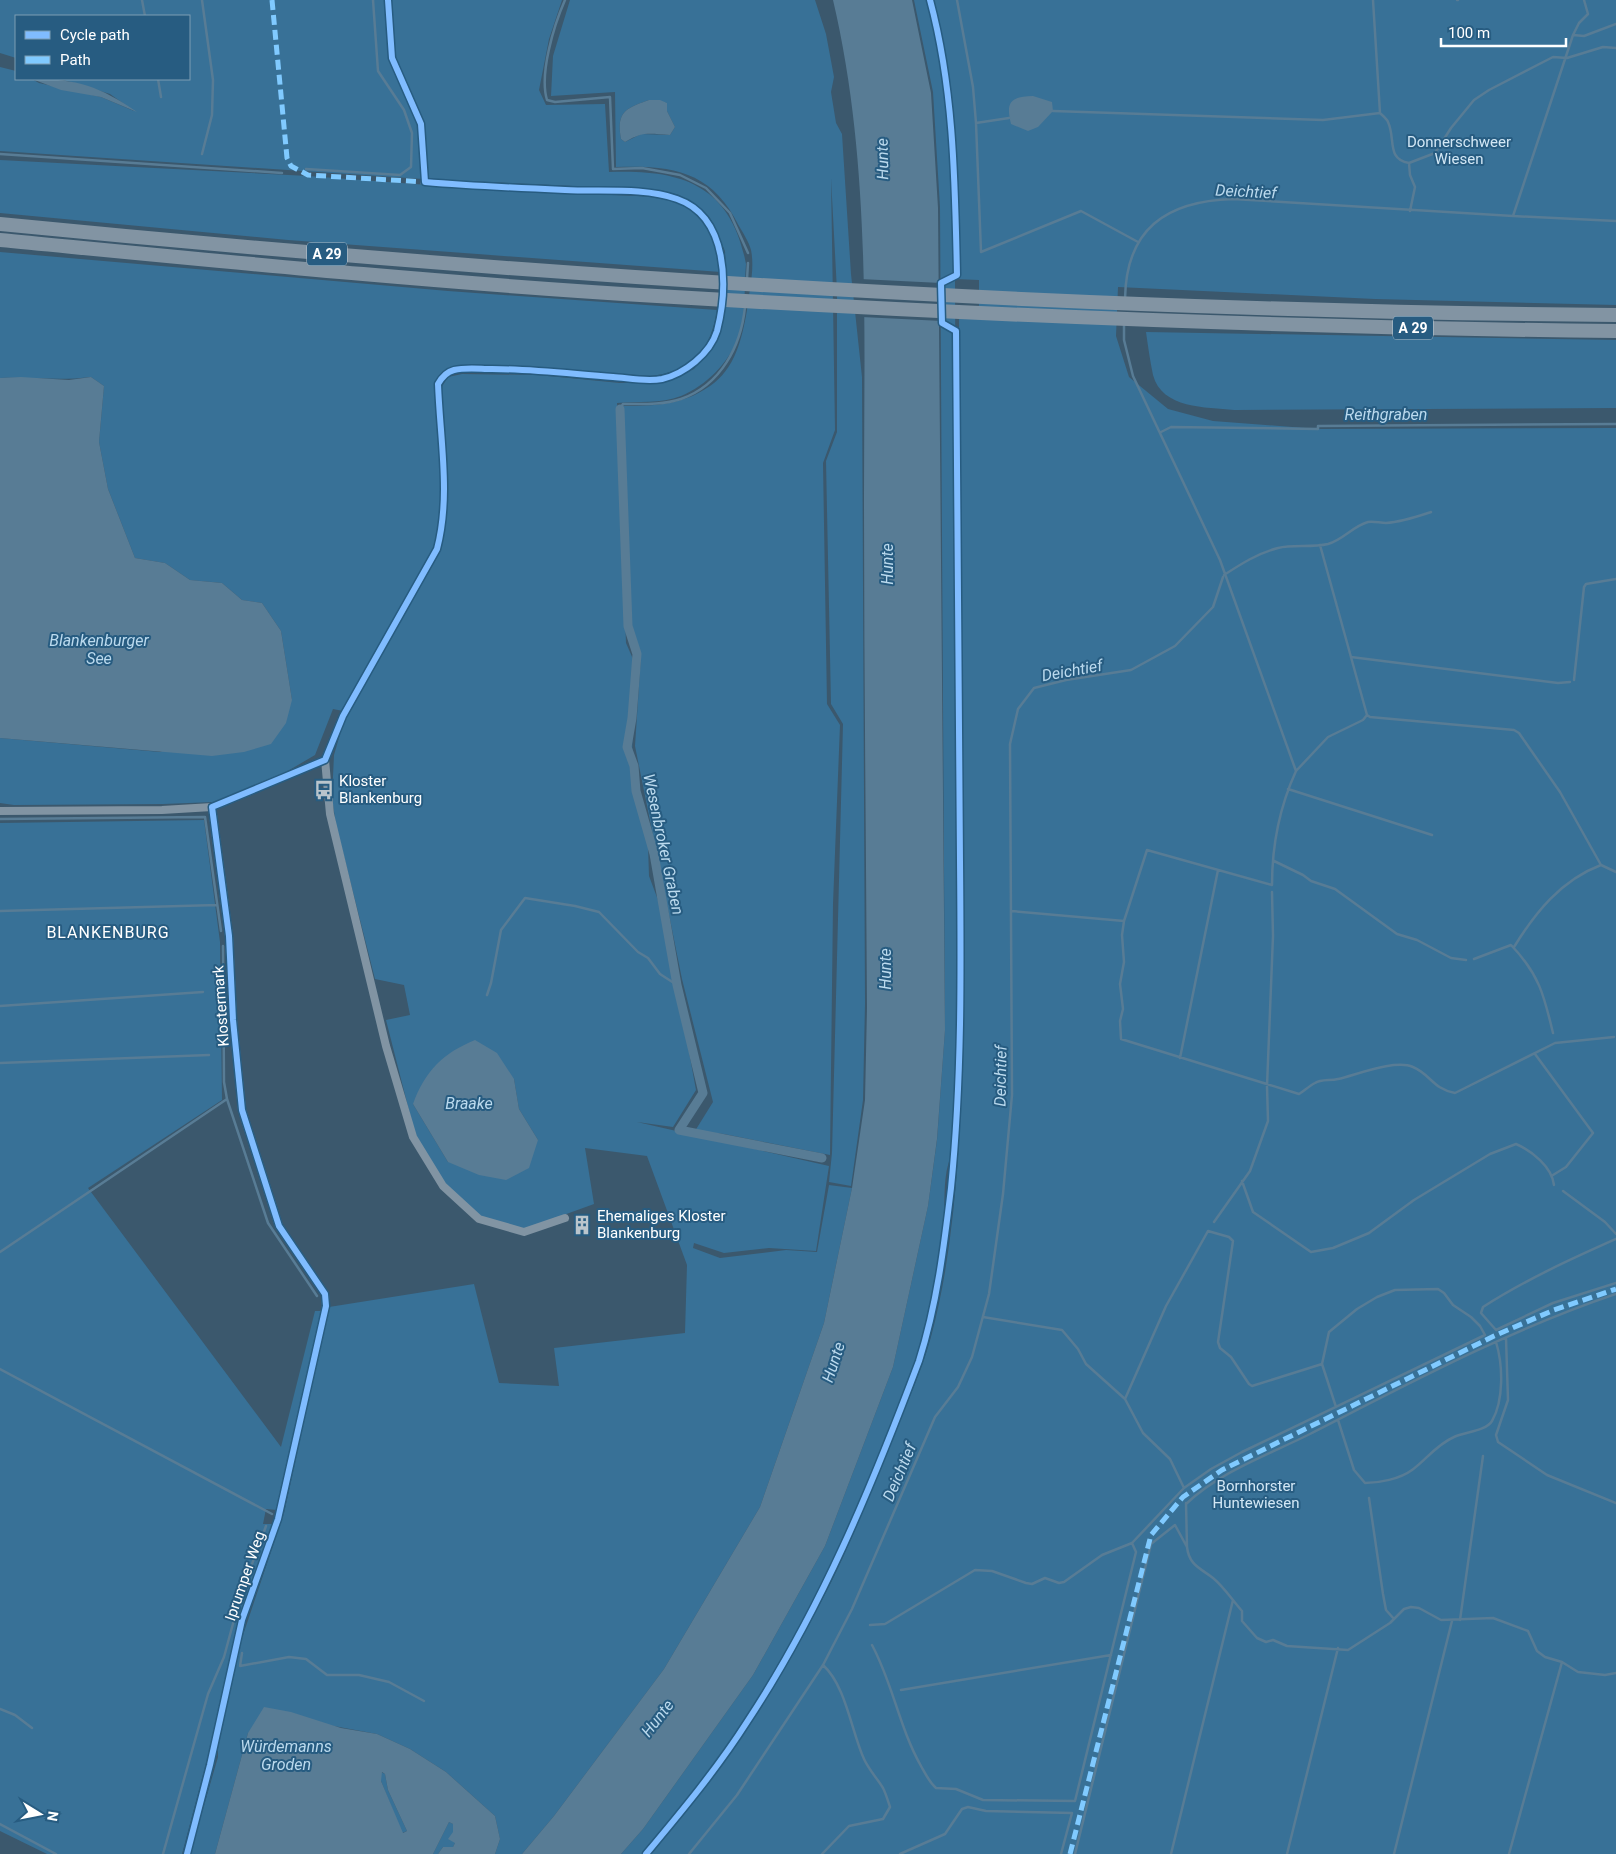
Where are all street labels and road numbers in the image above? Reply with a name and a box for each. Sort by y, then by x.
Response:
road number: A 29 [307,242,347,266]
road number: A 29 [1393,316,1433,339]
street label: Klostermark [209,964,233,1047]
street label: Iprumper Weg [221,1529,269,1623]

